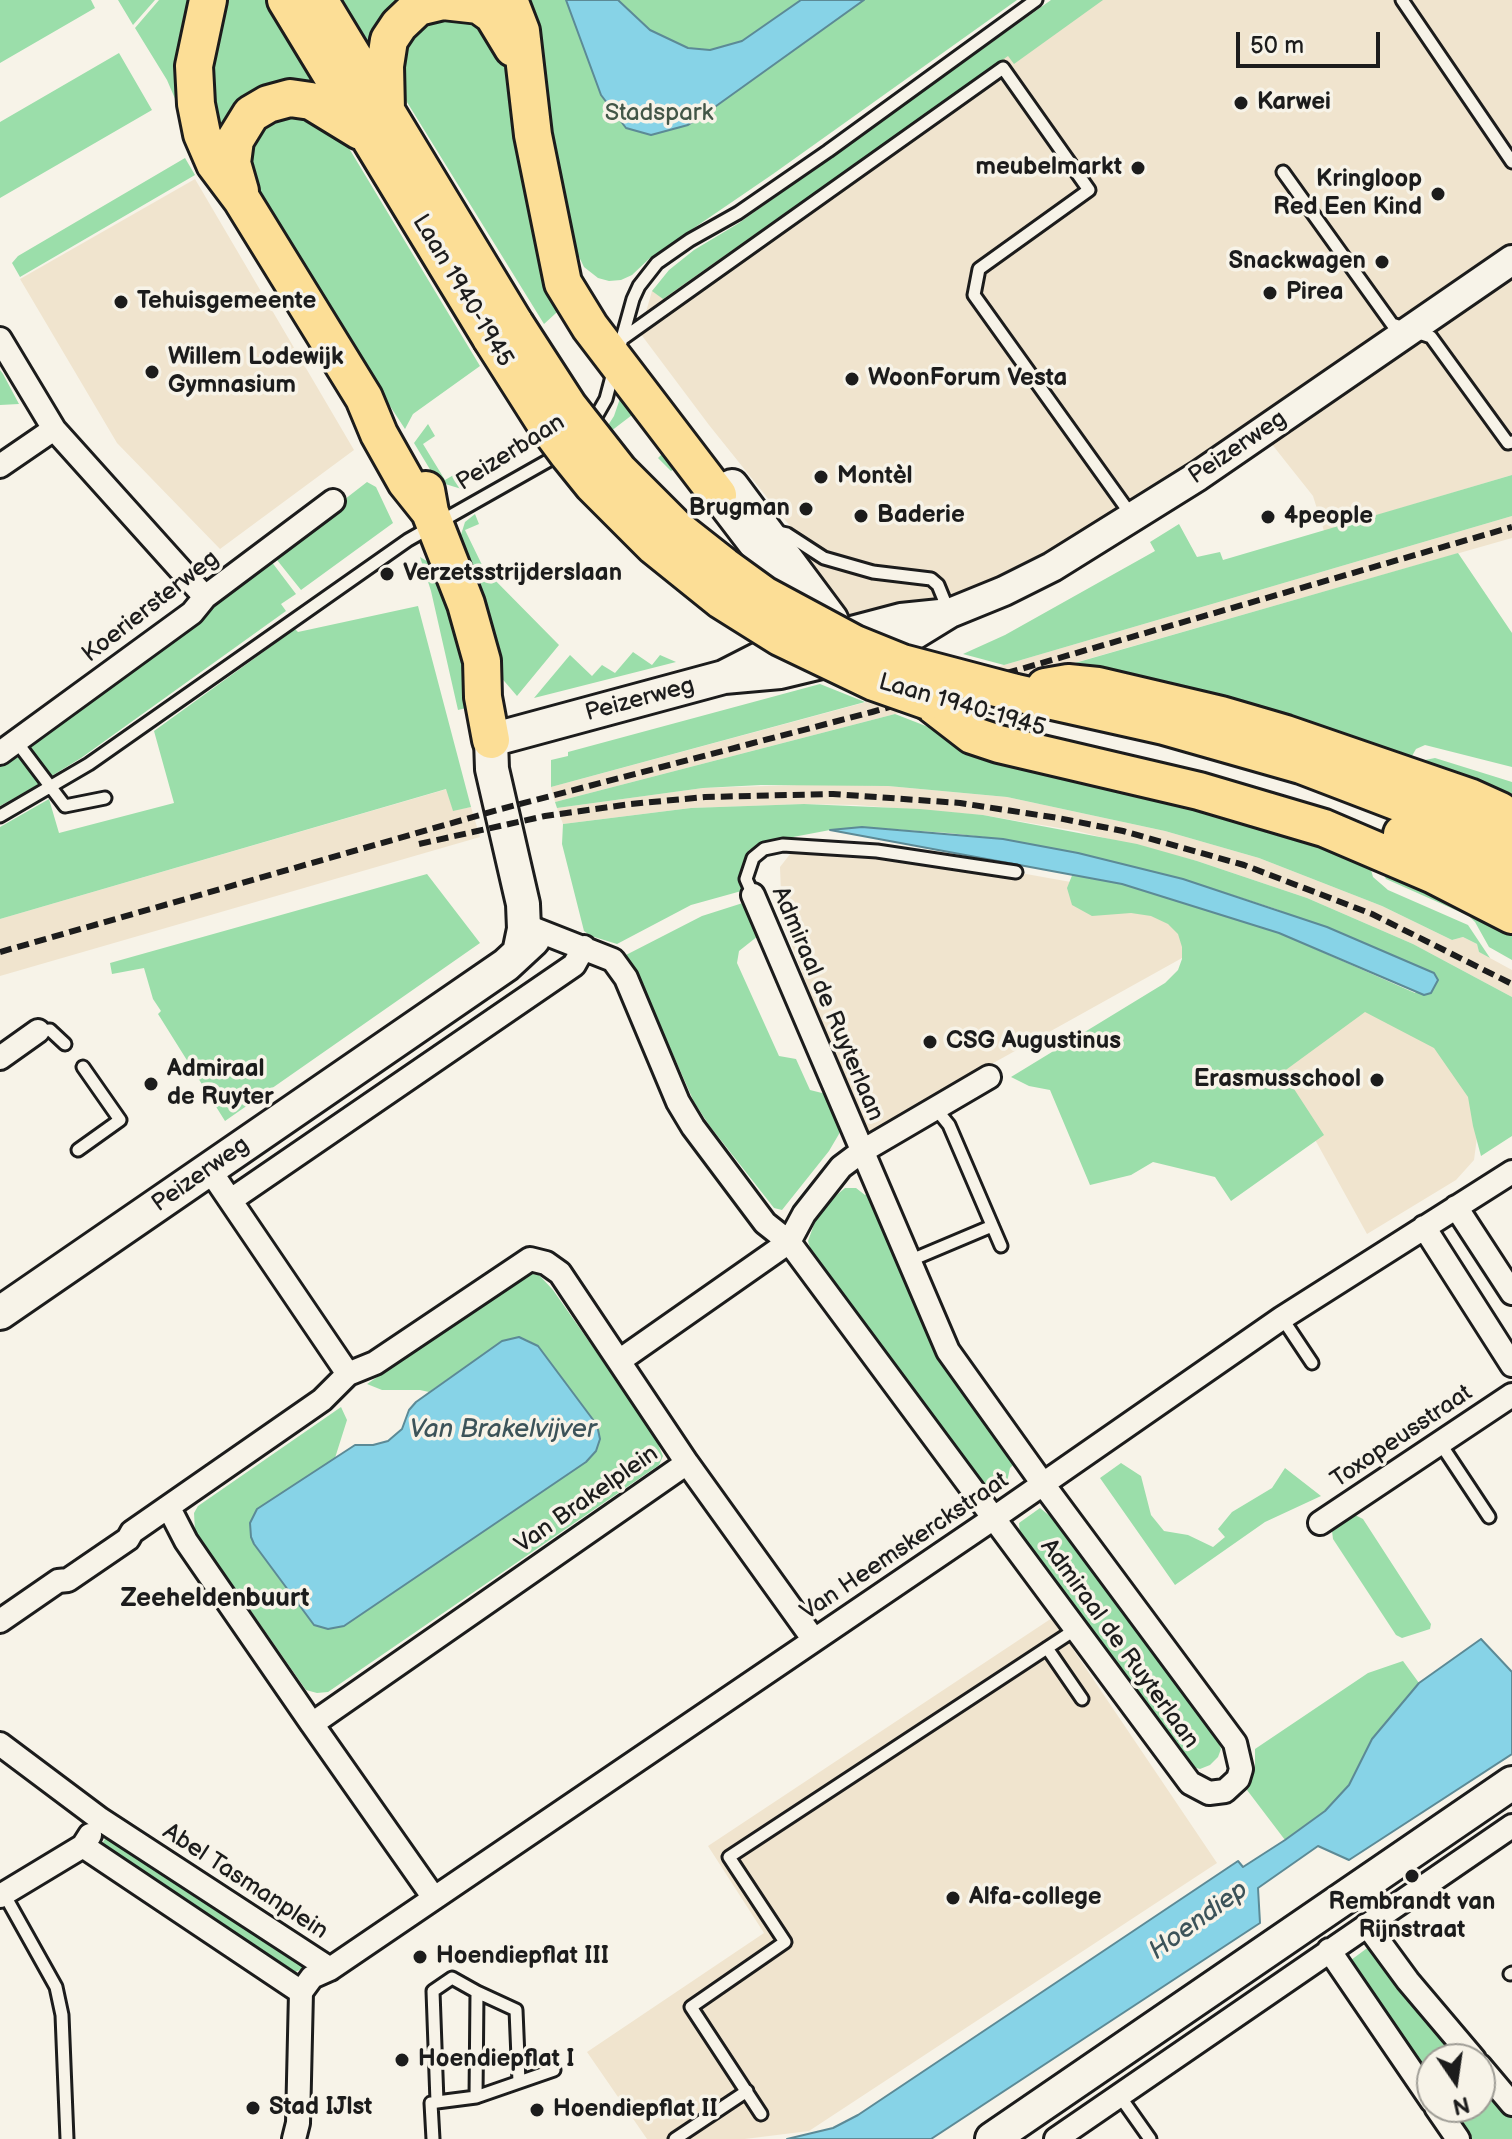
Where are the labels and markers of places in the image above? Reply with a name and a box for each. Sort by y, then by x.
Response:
place label: Karwei [1257,89,1331,117]
marker: Karwei [1232,94,1250,112]
place label: meubelmarkt [975,154,1122,182]
marker: meubelmarkt [1129,159,1147,177]
place label: Kringloop Red Een Kind [1273,166,1422,222]
marker: Kringloop Red Een Kind [1429,185,1447,203]
place label: Snackwagen [1229,248,1366,276]
marker: Snackwagen [1373,253,1391,271]
place label: Pirea [1286,279,1343,307]
marker: Pirea [1261,284,1279,302]
place label: Tehuisgemeente [137,288,316,316]
marker: Tehuisgemeente [112,293,130,311]
place label: Willem Lodewijk Gymnasium [168,344,344,400]
marker: Willem Lodewijk Gymnasium [143,363,161,381]
place label: WoonForum Vesta [868,365,1067,393]
marker: WoonForum Vesta [843,370,861,388]
place label: Montèl [837,463,913,491]
marker: Montèl [812,468,830,486]
place label: Brugman [689,495,790,523]
marker: Brugman [797,500,815,518]
place label: Baderie [877,502,965,530]
place label: 4people [1284,503,1373,531]
marker: Baderie [852,507,870,525]
marker: 4people [1259,508,1277,526]
place label: Verzetsstrijderslaan [403,560,622,588]
marker: Verzetsstrijderslaan [378,565,396,583]
place label: CSG Augustinus [946,1028,1121,1056]
marker: CSG Augustinus [921,1033,939,1051]
place label: Admiraal de Ruyter [167,1056,274,1112]
place label: Erasmusschool [1194,1066,1361,1094]
marker: Erasmusschool [1368,1071,1386,1089]
marker: Admiraal de Ruyter [142,1075,160,1093]
marker: Rembrandt van Rijnstraat [1403,1867,1421,1885]
place label: Alfa-college [969,1884,1102,1912]
marker: Alfa-college [944,1889,962,1907]
place label: Rembrandt van Rijnstraat [1329,1889,1495,1945]
place label: Hoendiepflat III [436,1943,609,1971]
marker: Hoendiepflat III [411,1948,429,1966]
place label: Hoendiepflat I [418,2046,575,2074]
marker: Hoendiepflat I [393,2051,411,2069]
place label: Stad IJlst [269,2094,372,2122]
place label: Hoendiepflat II [553,2096,718,2124]
marker: Stad IJlst [244,2099,262,2117]
marker: Hoendiepflat II [528,2101,546,2119]

